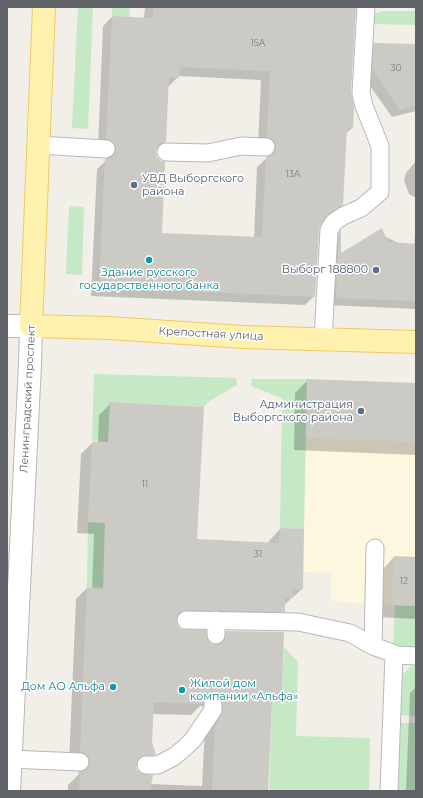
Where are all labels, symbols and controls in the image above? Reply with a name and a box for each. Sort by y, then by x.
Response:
house number: 15А [250,38,266,48]
house number: 30 [390,63,402,73]
house number: 13А [285,169,301,179]
place label: УВД Выборгского района [142,172,244,198]
marker: УВД Выборгского района [129,180,139,190]
marker: Здание русского государственного банка [144,255,154,265]
place label: Выборг 188800 [282,263,368,277]
marker: Выборг 188800 [371,265,381,275]
place label: Здание русского государственного банка [79,266,219,292]
street label: Ленинградский проспект [18,324,38,474]
street label: Крепостная улица [158,325,264,343]
place label: Администрация Выборгского района [233,398,353,424]
marker: Администрация Выборгского района [356,406,366,416]
house number: 11 [142,479,148,489]
house number: 31 [254,549,262,559]
house number: 12 [400,576,408,586]
place label: Жилой дом компании «Альфа» [190,677,298,703]
place label: Дом АО Альфа [21,680,105,694]
marker: Дом АО Альфа [108,682,118,692]
marker: Жилой дом компании «Альфа» [177,685,187,695]

